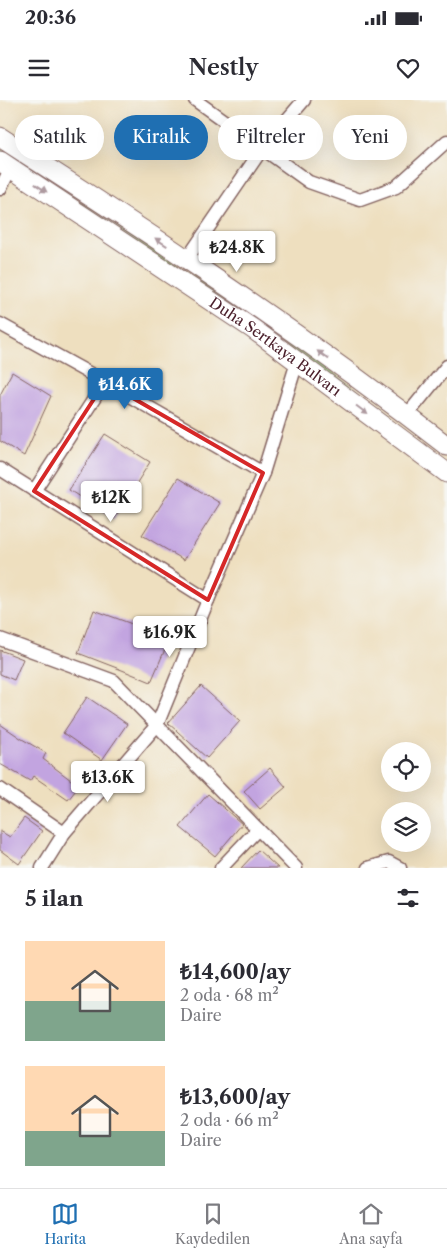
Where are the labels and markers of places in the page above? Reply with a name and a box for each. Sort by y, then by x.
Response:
pin: ₺24.8K [196,230,278,273]
pin: ₺14.6K [84,368,166,410]
pin: ₺12K [81,480,141,523]
pin: ₺16.9K [129,616,211,658]
pin: ₺13.6K [67,760,149,803]

